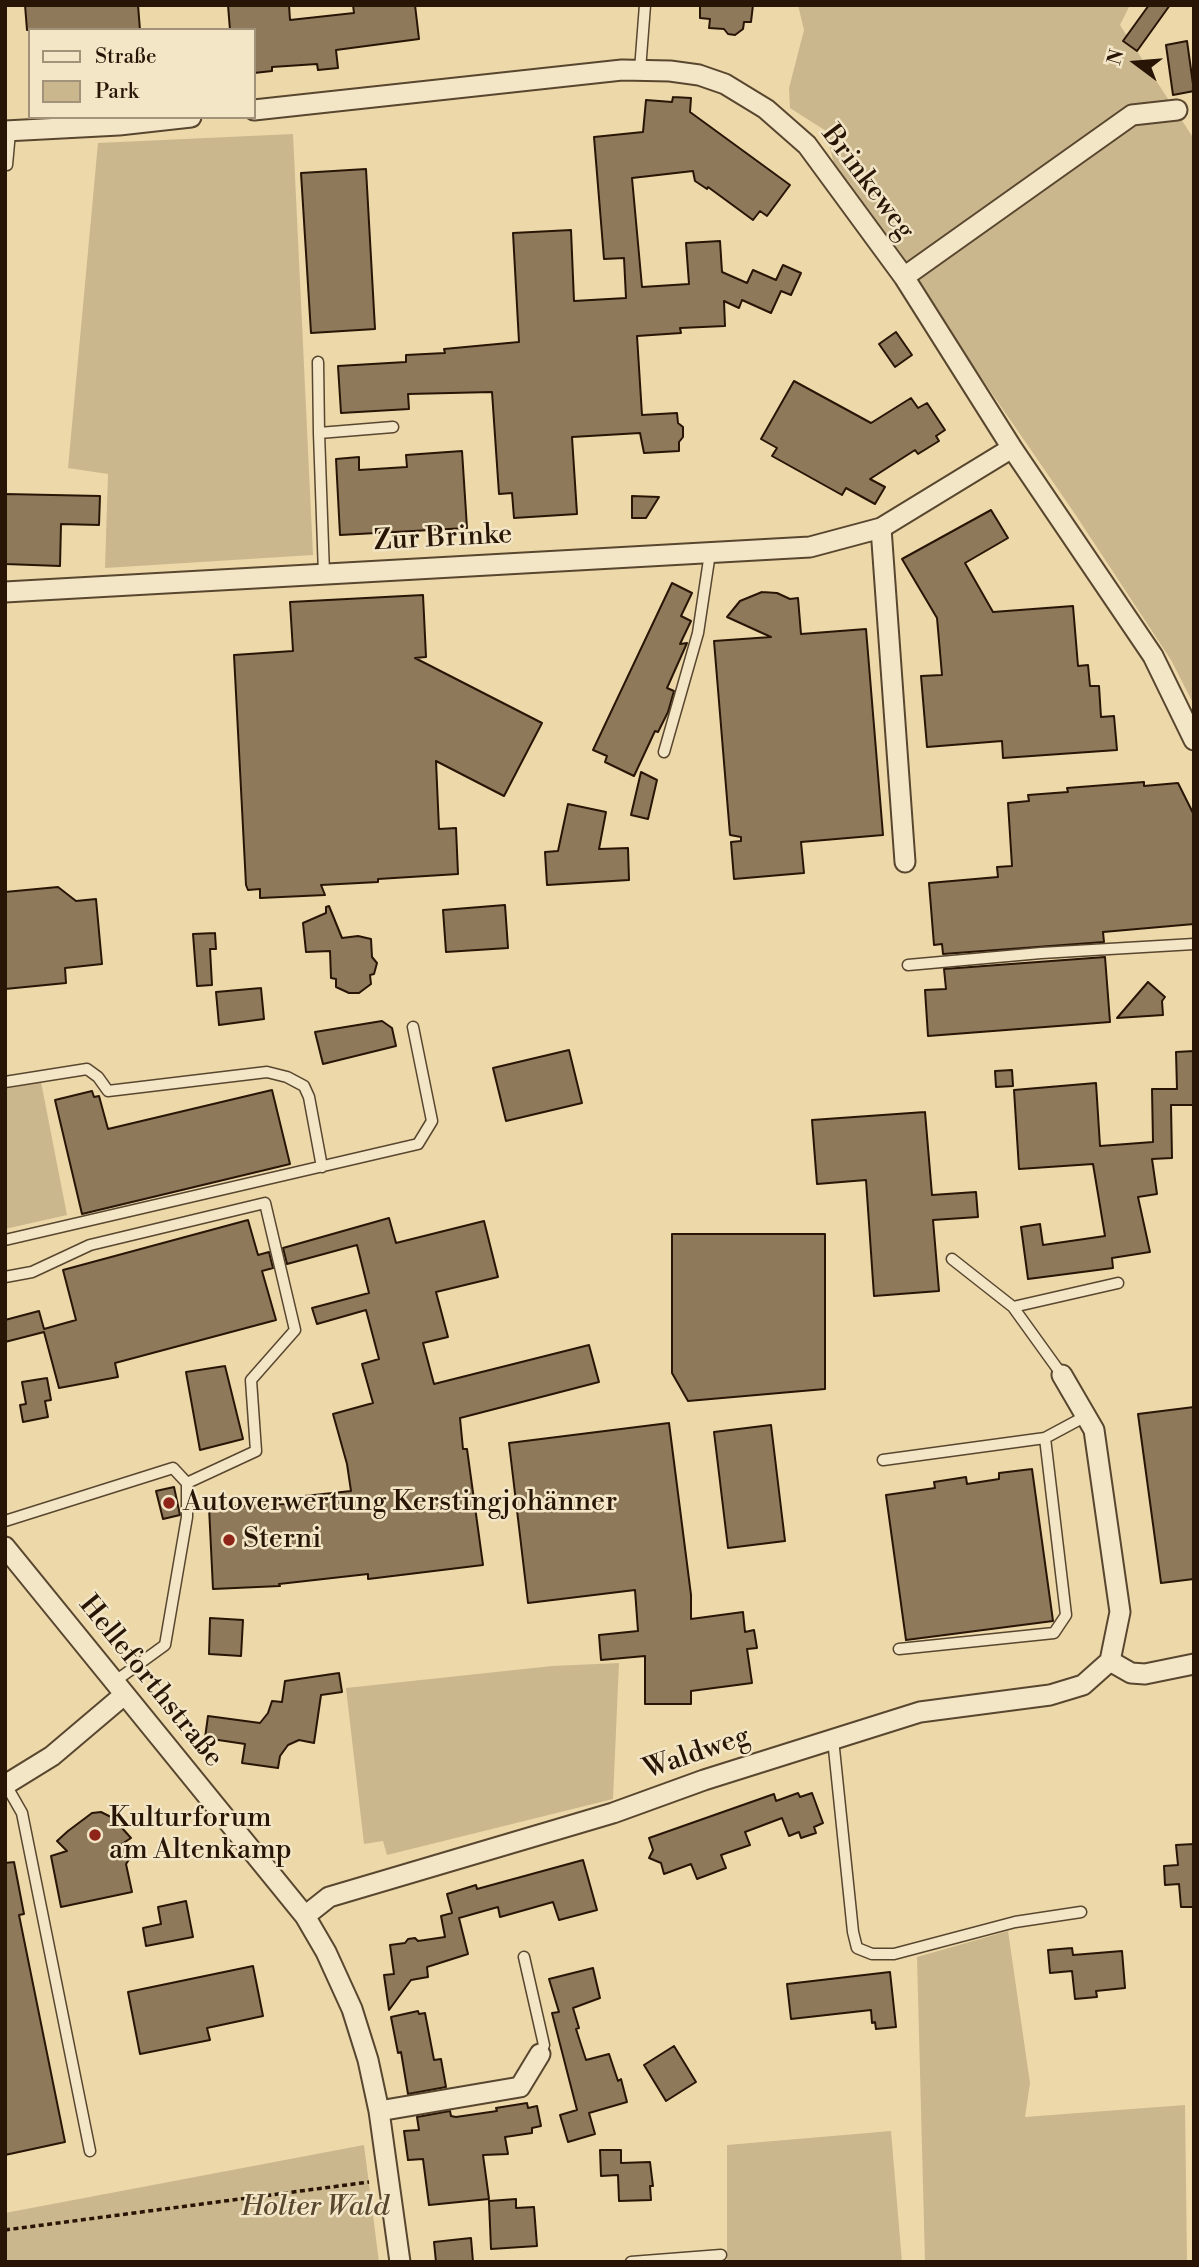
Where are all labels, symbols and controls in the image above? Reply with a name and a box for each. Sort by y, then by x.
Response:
legend [28,28,256,119]
north arrow [1101,28,1171,98]
text: Straße [95,44,157,70]
text: N [1102,47,1129,68]
text: Park [95,79,139,105]
street label: Brinkeweg [813,119,921,247]
street label: Zur Brinke [373,519,513,559]
place label: Autoverwertung Kerstingjohänner [183,1486,617,1520]
marker: Autoverwertung Kerstingjohänner [161,1495,177,1511]
place label: Sterni [243,1523,321,1557]
marker: Sterni [221,1532,237,1548]
street label: Helleforthstraße [71,1590,229,1774]
street label: Waldweg [640,1720,754,1788]
place label: Kulturforum am Altenkamp [109,1802,292,1868]
marker: Kulturforum am Altenkamp [87,1827,103,1843]
park label: Holter Wald [241,2191,389,2225]

